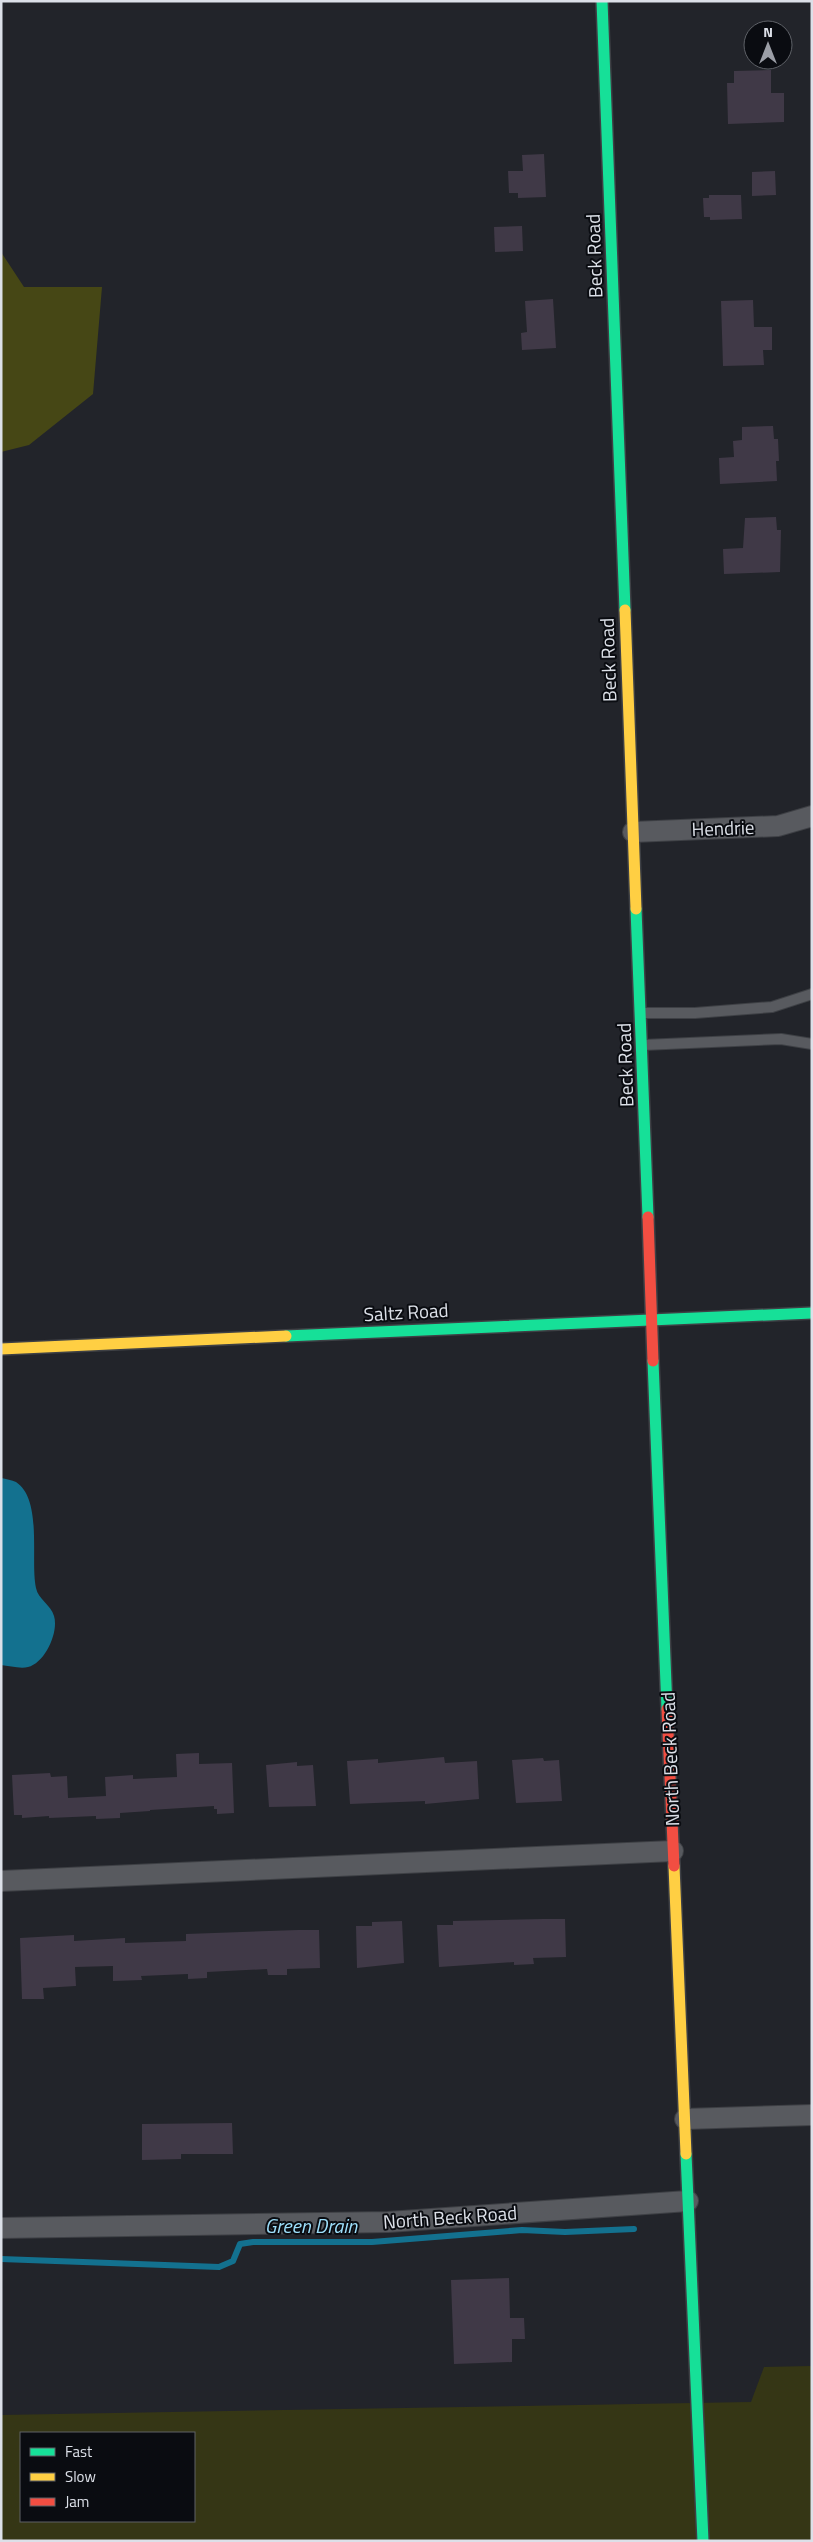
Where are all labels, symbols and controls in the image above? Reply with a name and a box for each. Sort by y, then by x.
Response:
north arrow [743,20,793,70]
text: N [763,21,773,42]
street label: Beck Road [578,214,609,298]
street label: Beck Road [592,618,623,702]
street label: Hendrie [691,812,755,843]
street label: Beck Road [609,1023,640,1107]
street label: Saltz Road [363,1295,449,1328]
street label: North Beck Road [653,1691,686,1827]
street label: North Beck Road [382,2197,518,2236]
water label: Green Drain [265,2210,358,2241]
legend [20,2432,195,2522]
text: Fast [65,2440,93,2463]
text: Slow [65,2465,96,2488]
text: Jam [65,2490,89,2513]

